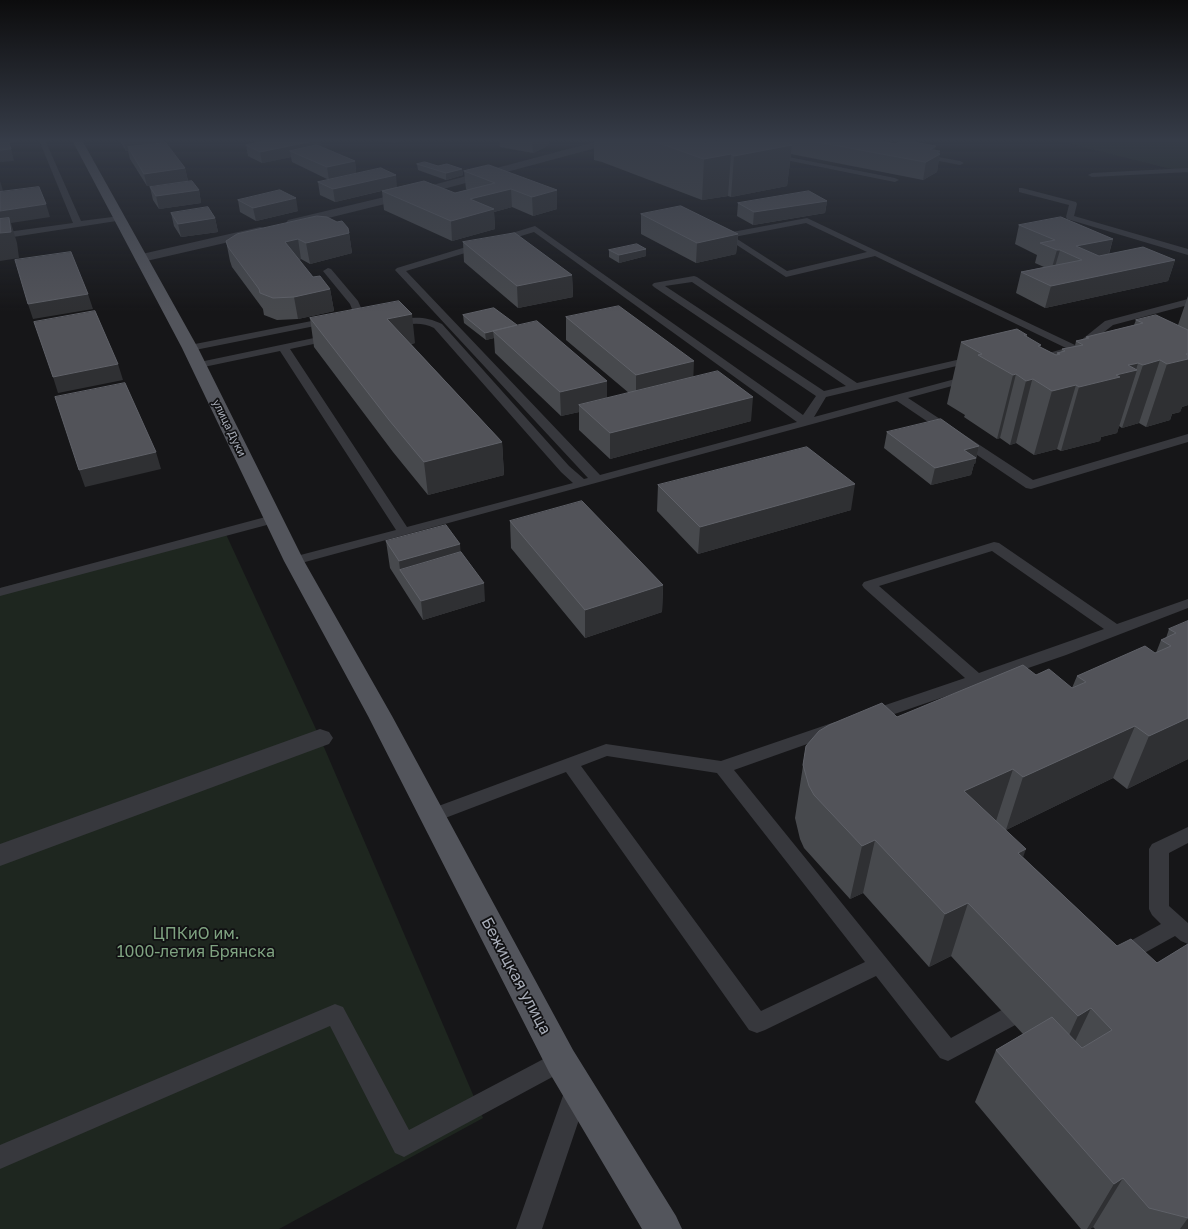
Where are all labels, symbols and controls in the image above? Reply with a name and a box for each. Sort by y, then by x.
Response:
street label: улица Дуки [209,397,249,459]
street label: Бежицкая улица [477,914,555,1038]
park label: ЦПКиО им. 1000-летия Брянска [117,924,275,962]

